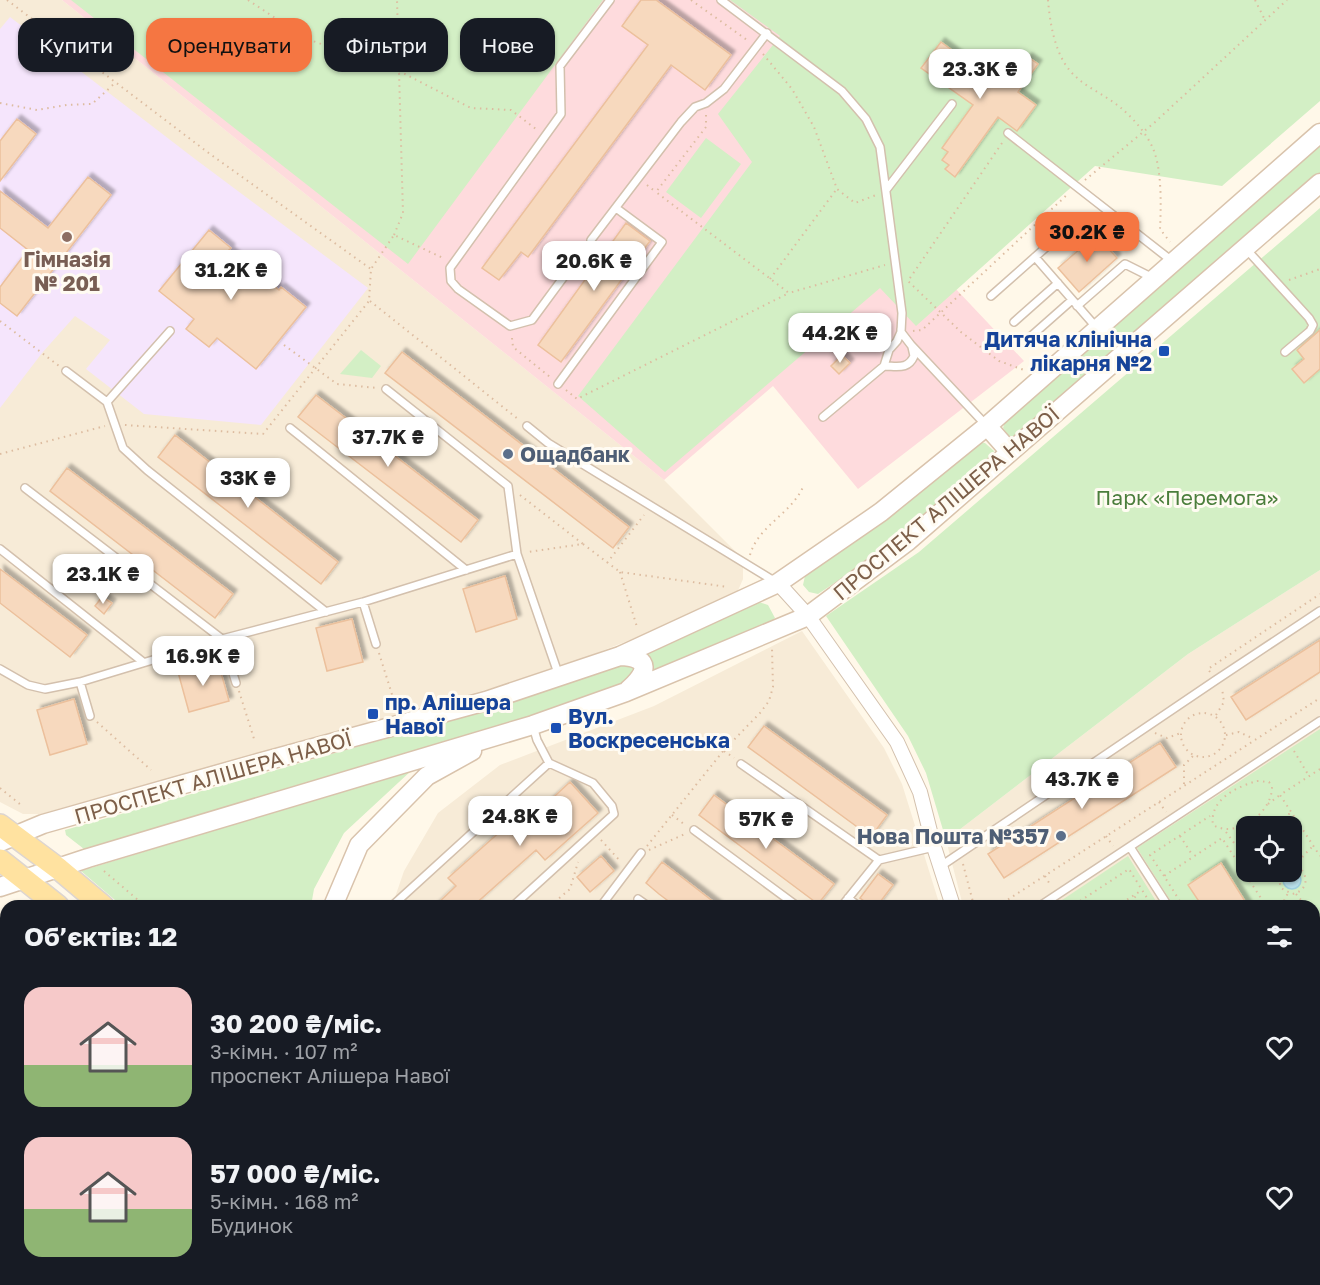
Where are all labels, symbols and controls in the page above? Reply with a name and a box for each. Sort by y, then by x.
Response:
chip: Купити [18,18,134,72]
chip: Орендувати [146,18,312,72]
chip: Фільтри [324,18,448,72]
chip: Нове [460,18,555,72]
pin: 23.3K ₴ [925,49,1035,100]
text: 23.3K ₴ [943,56,1017,80]
pin: 30.2K ₴ [1032,212,1142,263]
text: 30.2K ₴ [1049,219,1125,243]
marker: Гімназія № 201 [60,230,74,244]
pin: 20.6K ₴ [539,241,649,292]
place label: Гімназія № 201 [23,246,111,296]
text: 20.6K ₴ [556,248,632,272]
pin: 31.2K ₴ [176,250,286,301]
text: 31.2K ₴ [195,257,267,281]
pin: 44.2K ₴ [785,313,895,364]
text: 44.2K ₴ [802,320,878,344]
place label: Дитяча клінічна лікарня №2 [985,326,1152,376]
marker: Дитяча клінічна лікарня №2 [1157,344,1171,358]
street label: ПРОСПЕКТ АЛІШЕРА НАВОЇ [828,400,1065,605]
pin: 37.7K ₴ [333,417,443,468]
text: 37.7K ₴ [352,424,424,448]
place label: Ощадбанк [520,441,630,467]
marker: Ощадбанк [501,447,515,461]
pin: 33K ₴ [206,458,290,509]
text: 33K ₴ [220,465,276,489]
park label: Парк «Перемога» [1096,484,1278,510]
pin: 23.1K ₴ [48,554,158,605]
text: 23.1K ₴ [67,561,139,585]
pin: 16.9K ₴ [148,636,258,687]
text: 16.9K ₴ [166,643,240,667]
place label: пр. Алішера Навої [385,689,511,739]
place label: Вул. Воскресенська [568,703,730,753]
marker: пр. Алішера Навої [366,707,380,721]
marker: Вул. Воскресенська [549,721,563,735]
street label: ПРОСПЕКТ АЛІШЕРА НАВОЇ [71,725,355,829]
pin: 43.7K ₴ [1027,759,1137,810]
text: 43.7K ₴ [1045,766,1119,790]
pin: 24.8K ₴ [465,796,575,847]
pin: 57K ₴ [724,799,808,850]
text: 24.8K ₴ [482,803,558,827]
text: 57K ₴ [739,806,793,830]
map controls [1236,816,1302,882]
button: locate [1236,816,1302,882]
place label: Нова Пошта №357 [857,823,1049,849]
marker: Нова Пошта №357 [1054,829,1068,843]
icon: filters [1263,920,1296,953]
text: Об’єктів: 12 [24,921,177,952]
text: 30 200 ₴/міс. [210,1008,382,1039]
icon: home [72,1011,144,1083]
icon: heart [1263,1031,1296,1064]
text: 3-кімн. · 107 m² [210,1039,357,1063]
text: проспект Алішера Навої [210,1063,450,1087]
text: 57 000 ₴/міс. [210,1158,381,1189]
icon: home [72,1161,144,1233]
icon: heart [1263,1181,1296,1214]
text: 5-кімн. · 168 m² [210,1189,359,1213]
text: Будинок [210,1213,293,1237]

